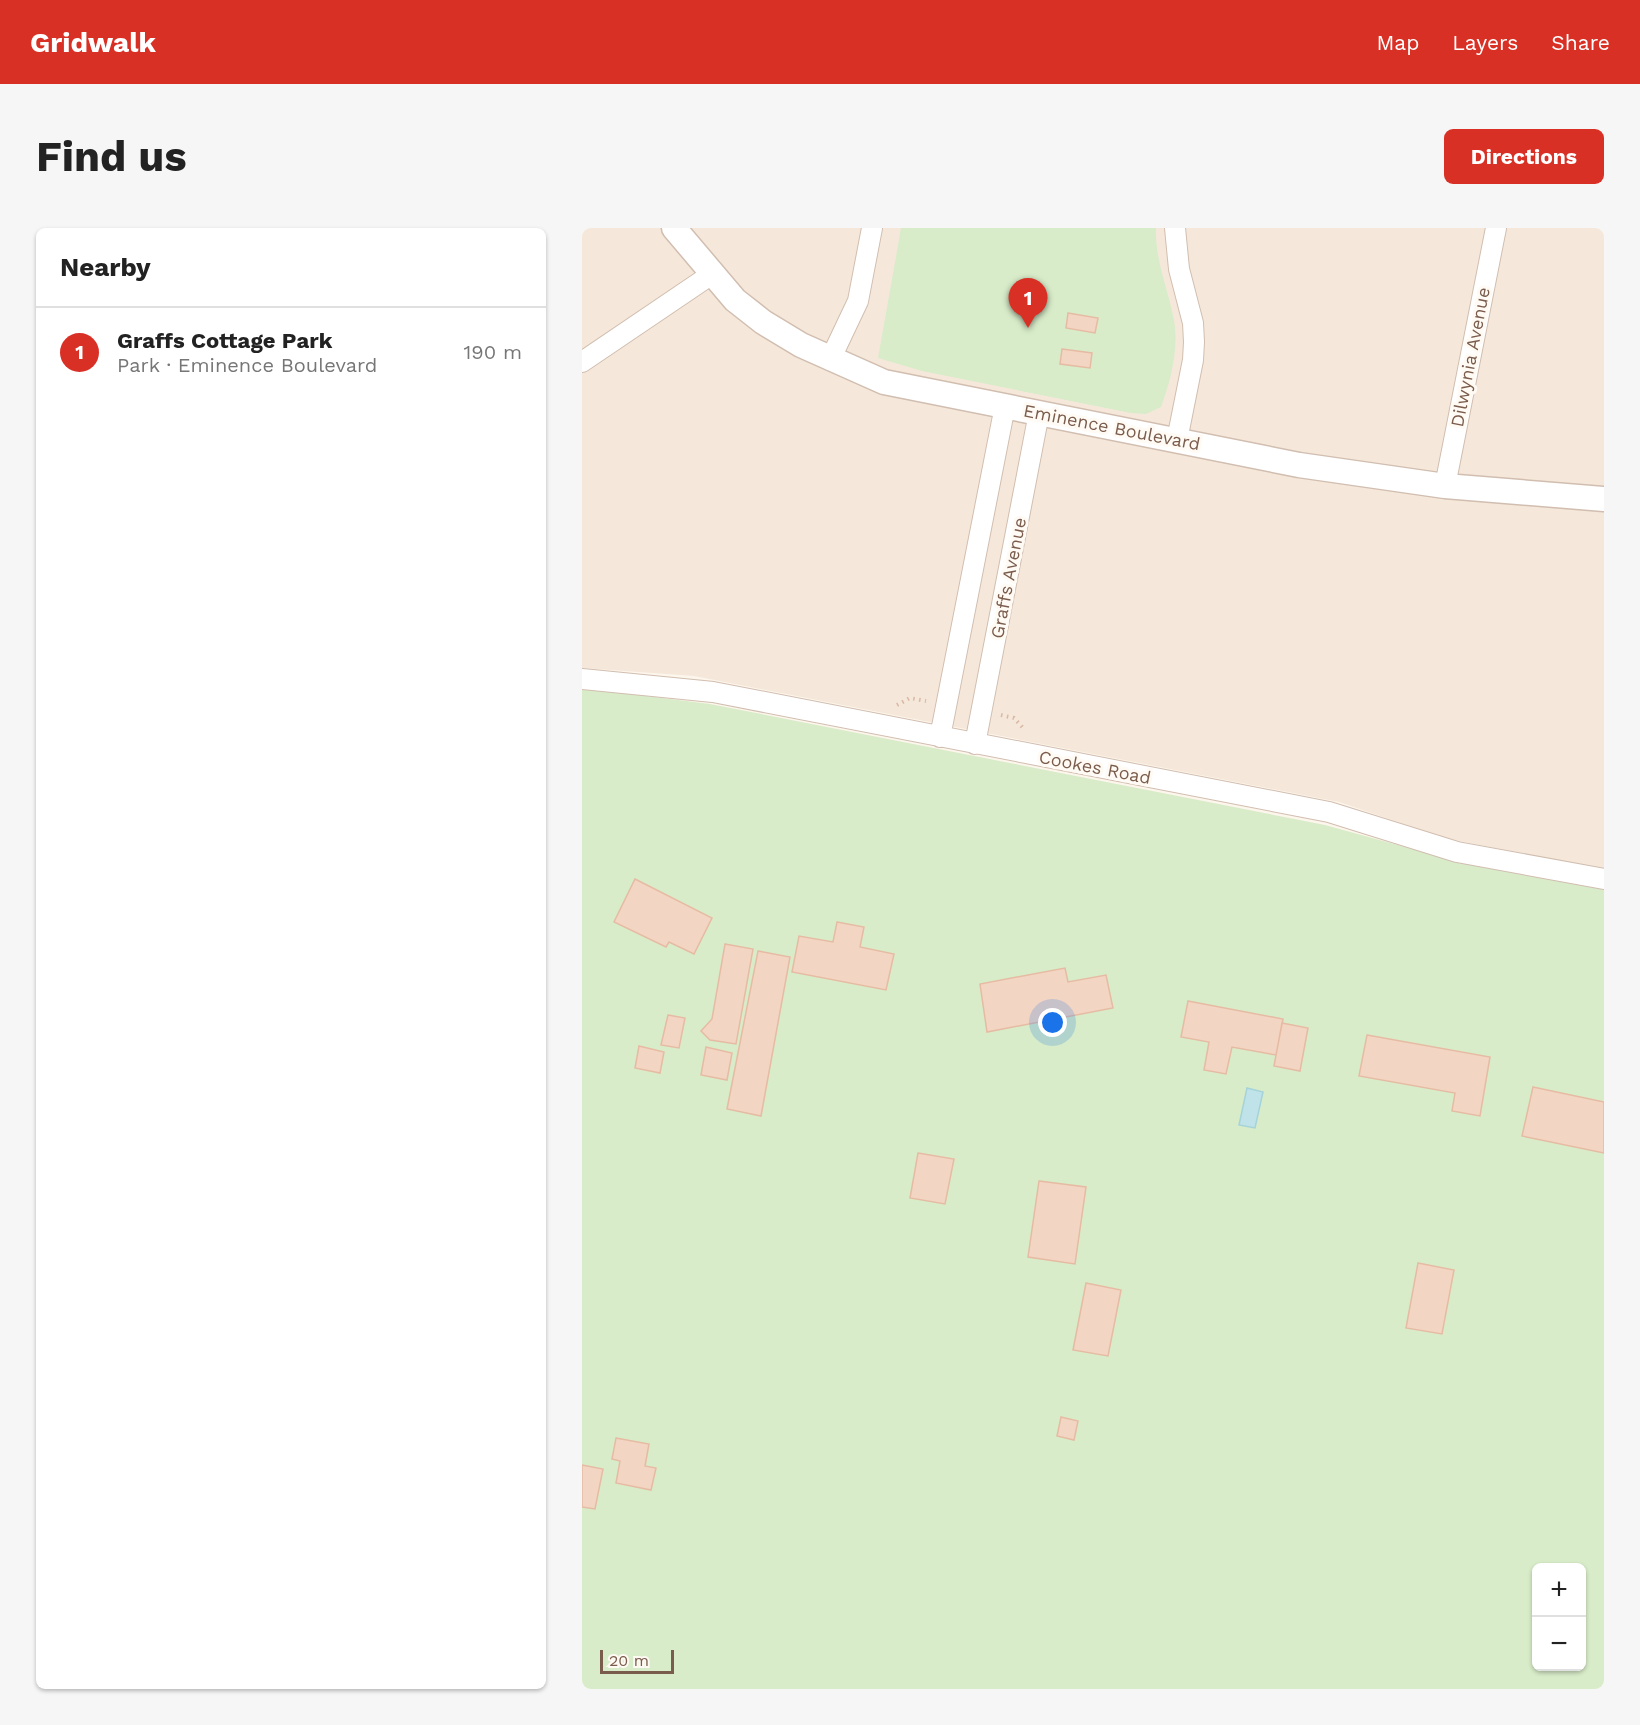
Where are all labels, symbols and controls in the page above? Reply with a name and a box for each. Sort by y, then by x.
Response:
text: Gridwalk [30,26,156,59]
text: Map [1376,30,1419,55]
text: Layers [1452,30,1518,55]
text: Share [1551,30,1610,55]
button: Directions [1444,129,1604,184]
text: Find us [36,132,187,181]
text: Nearby [60,252,151,282]
pin: 1 [1008,279,1048,328]
street label: Dilwynia Avenue [1446,285,1494,429]
text: Graffs Cottage Park [117,328,332,353]
text: 1 [75,340,84,364]
text: 190 m [464,340,522,364]
text: Park · Eminence Boulevard [117,353,377,377]
street label: Eminence Boulevard [1022,400,1202,454]
street label: Graffs Avenue [986,516,1030,640]
street label: Cookes Road [1037,746,1153,788]
your location [1038,1008,1067,1037]
map controls [1532,1563,1586,1671]
button: + [1532,1563,1586,1617]
button: − [1532,1617,1586,1671]
scale bar [600,1647,674,1674]
text: 20 m [609,1651,649,1670]

